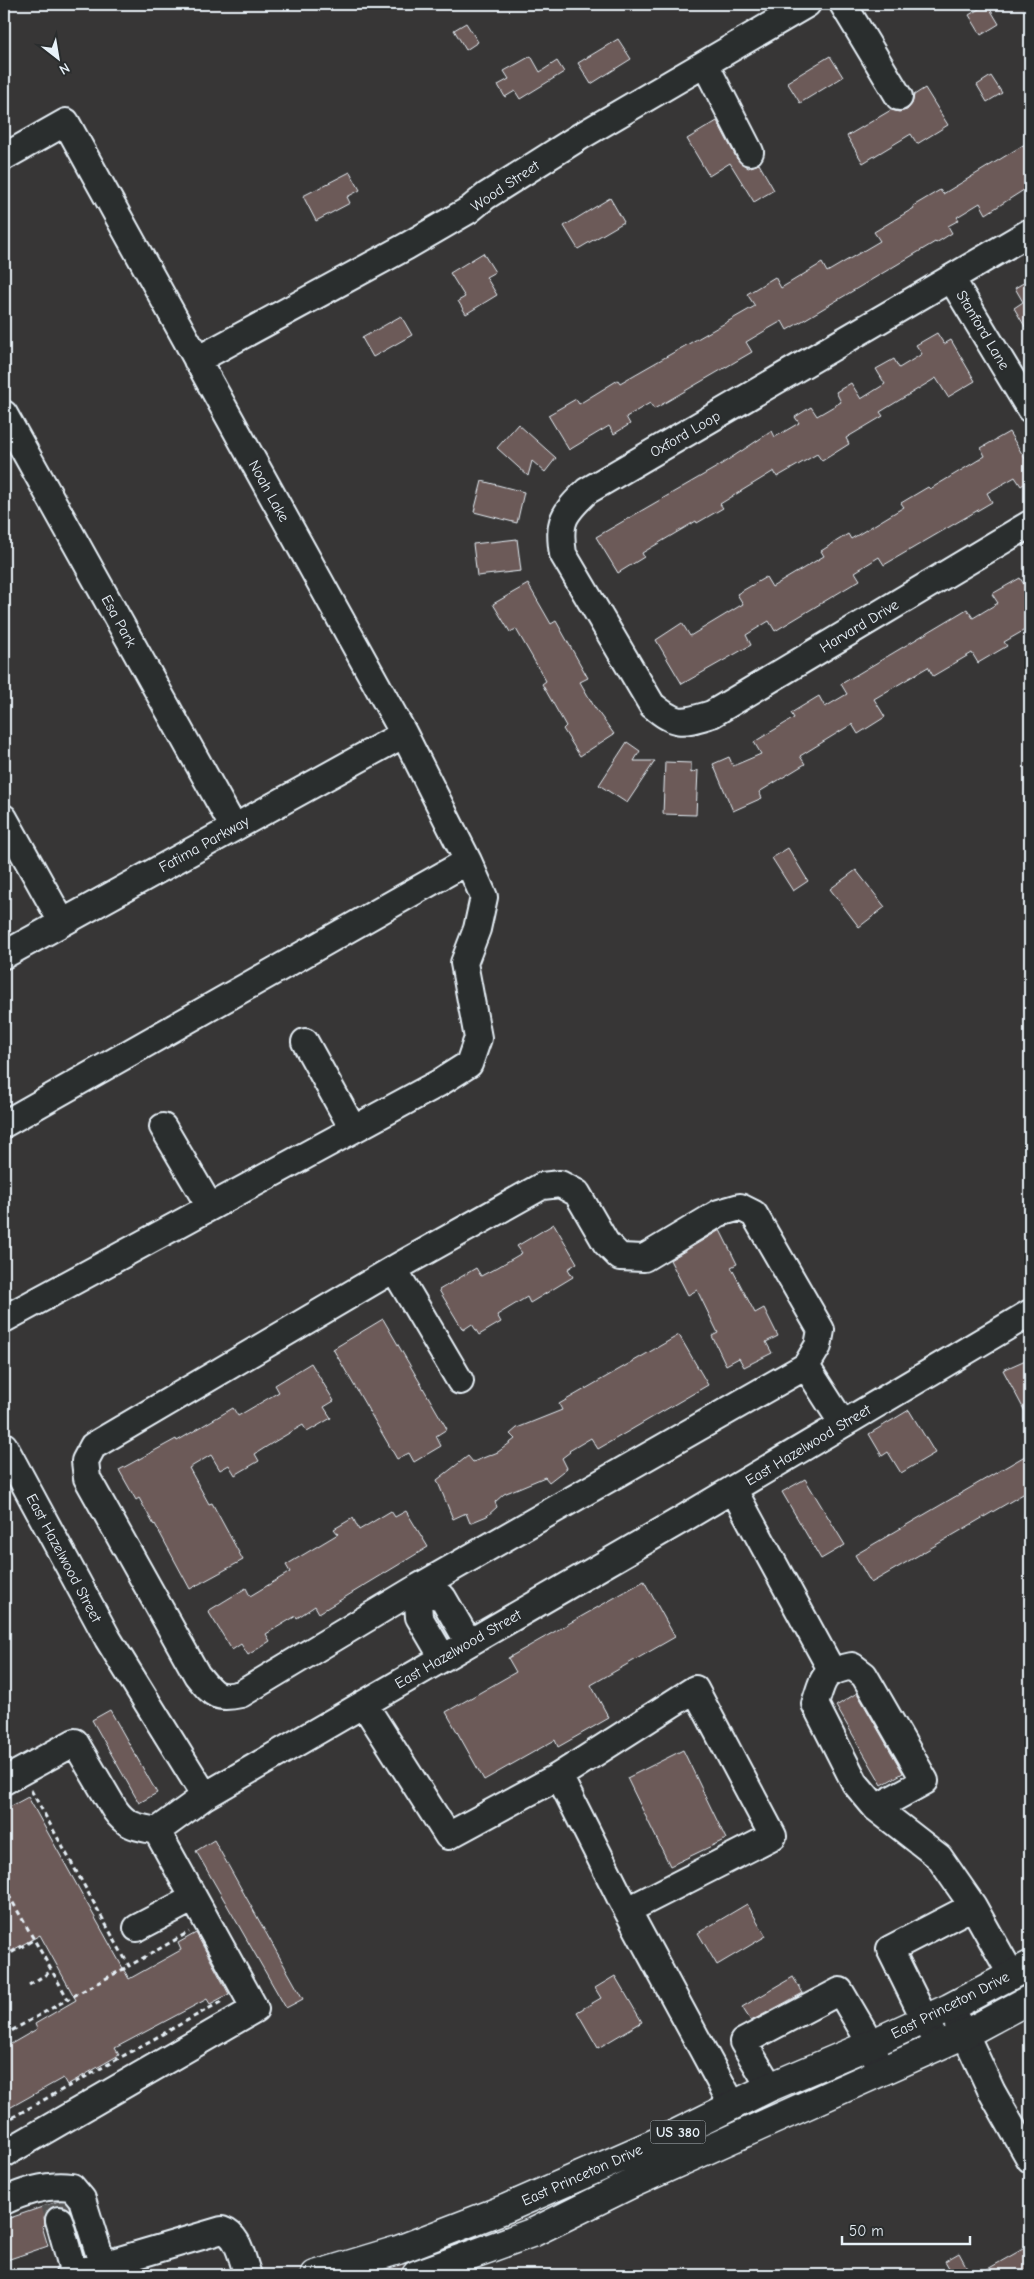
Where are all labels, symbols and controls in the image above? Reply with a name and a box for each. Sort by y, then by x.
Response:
north arrow [32,32,82,82]
text: N [56,59,73,78]
street label: Wood Street [467,156,543,215]
street label: Stanford Lane [952,287,1014,373]
street label: Oxford Loop [647,407,723,461]
street label: Noah Lake [245,457,294,526]
street label: Esa Park [97,592,141,651]
street label: Harvard Drive [816,595,902,657]
street label: Fatima Parkway [156,812,252,876]
street label: East Hazelwood Street [742,1400,875,1490]
street label: East Hazelwood Street [22,1491,106,1626]
street label: East Hazelwood Street [392,1605,525,1693]
street label: East Princeton Drive [888,1967,1013,2043]
road number: US 380 [650,2120,706,2144]
street label: East Princeton Drive [519,2140,646,2210]
scale bar [842,2214,969,2246]
text: 50 m [849,2222,884,2240]

